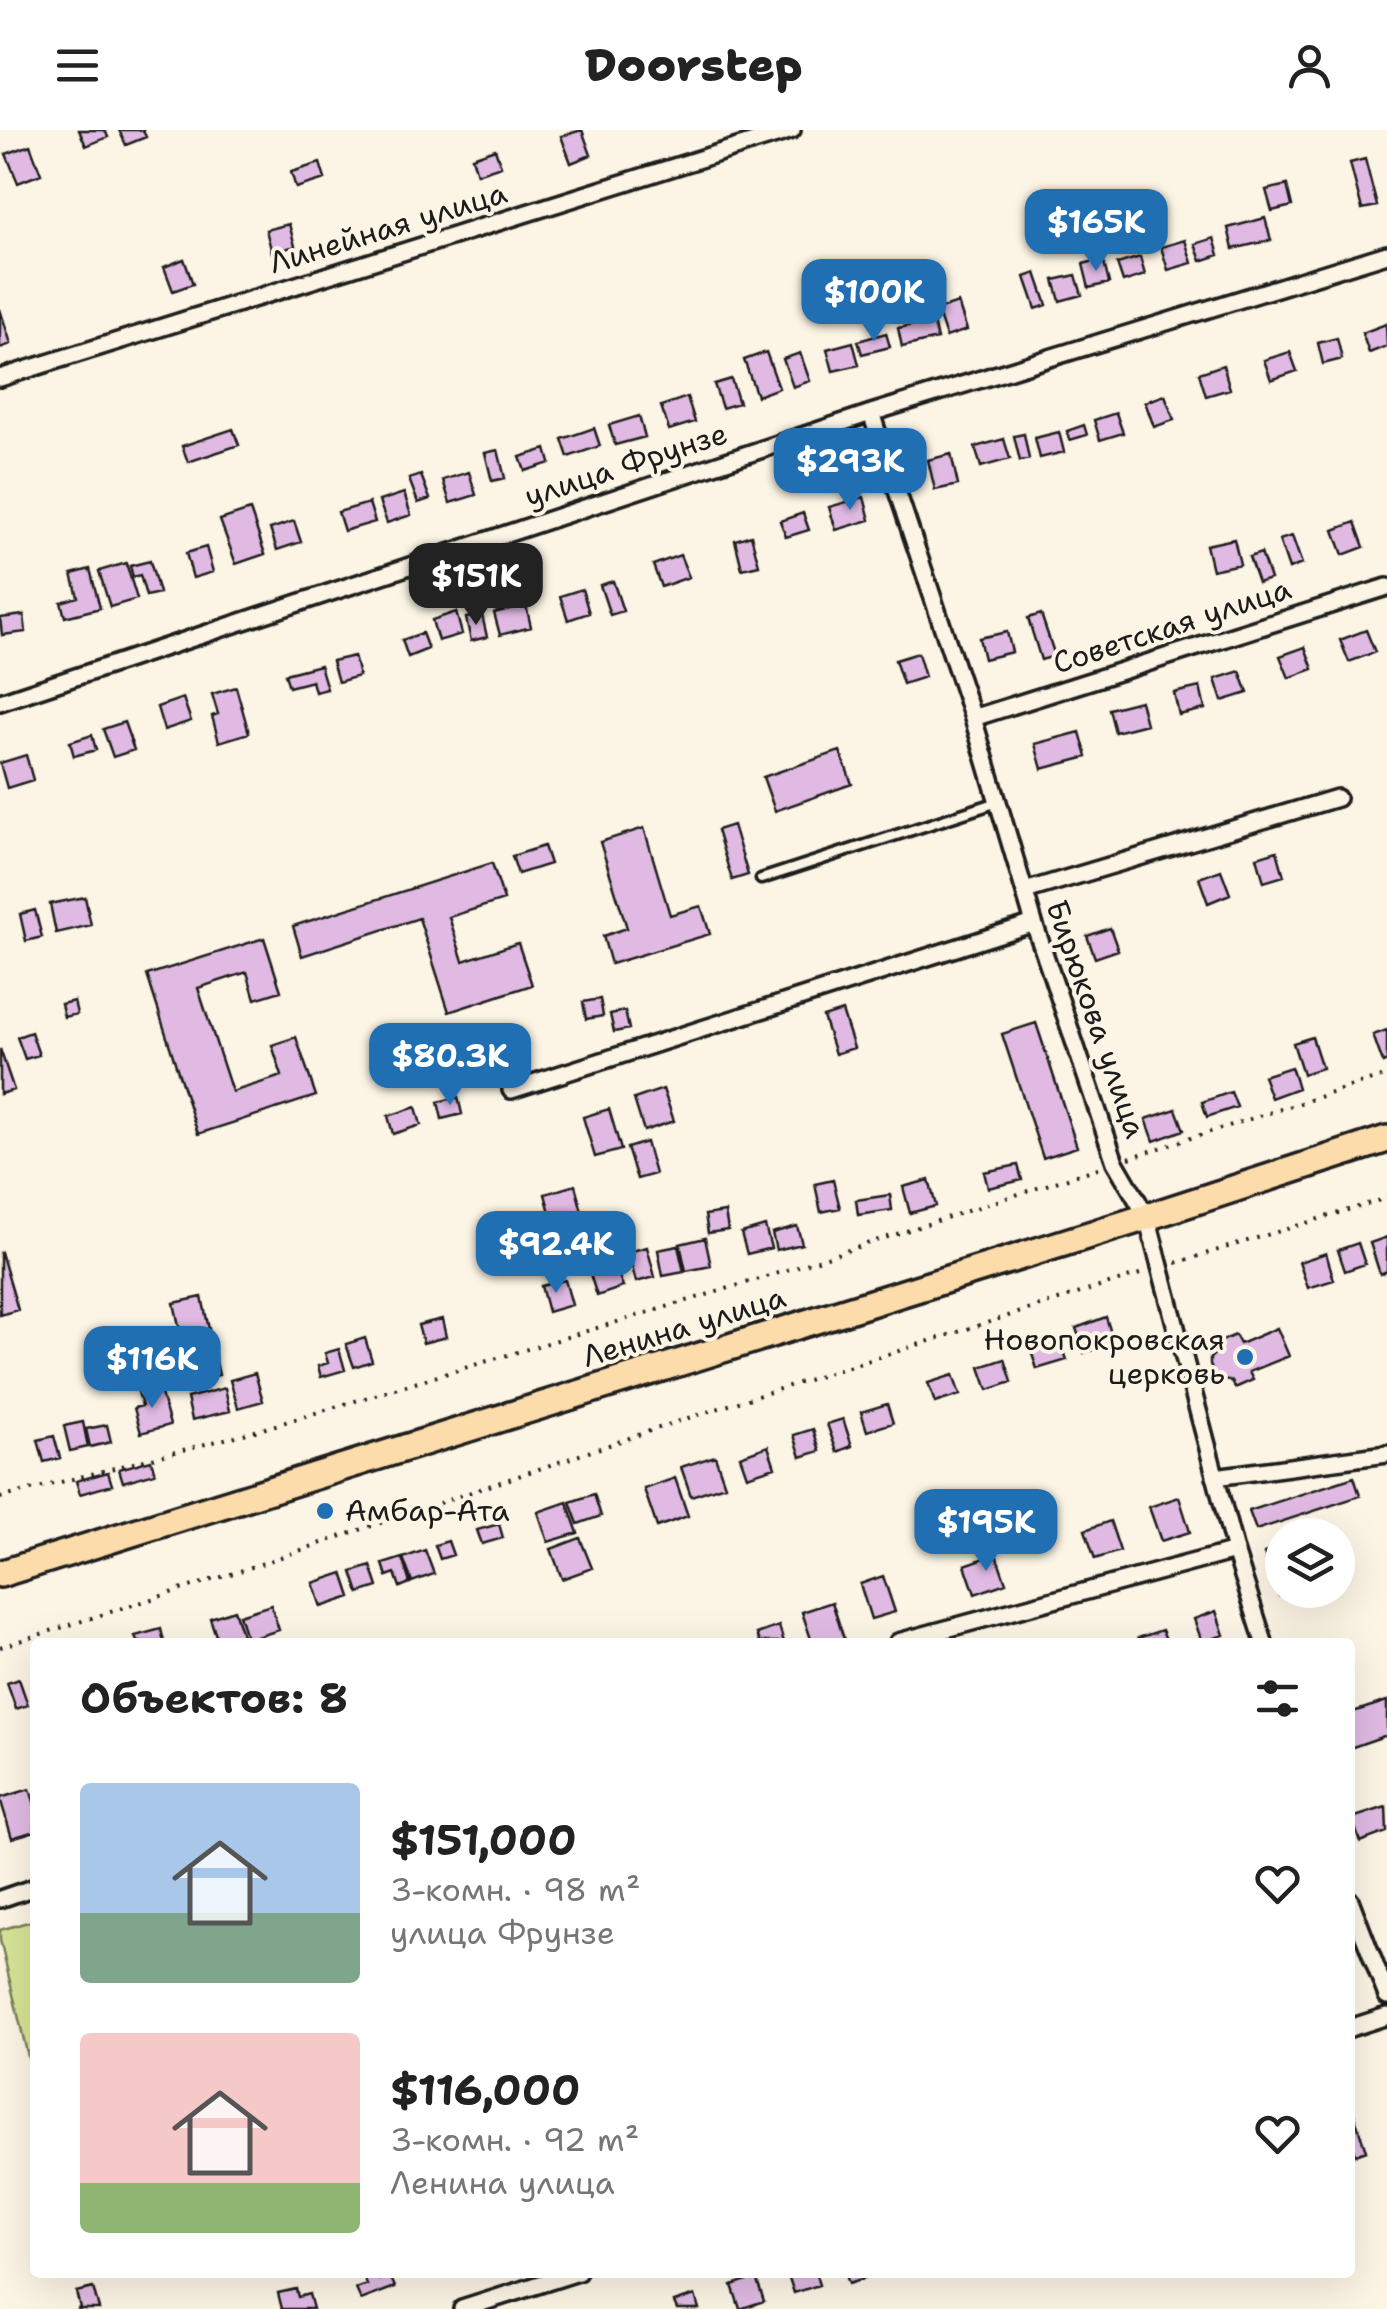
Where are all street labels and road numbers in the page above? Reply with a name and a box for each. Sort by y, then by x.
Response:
street label: Линейная улица [264,172,512,283]
street label: улица Фрунзе [519,412,732,517]
street label: Советская улица [1048,568,1296,683]
street label: Бирюкова улица [1037,894,1157,1144]
street label: Ленина улица [577,1276,791,1377]

